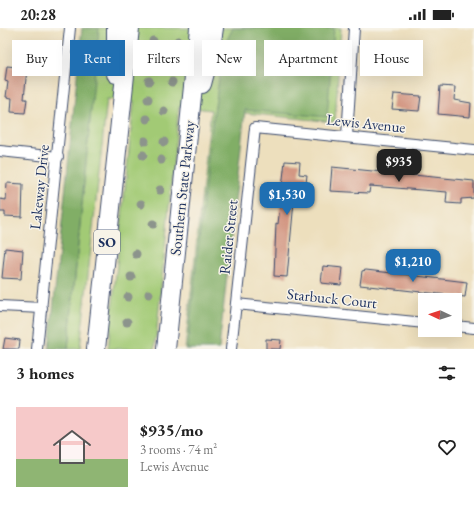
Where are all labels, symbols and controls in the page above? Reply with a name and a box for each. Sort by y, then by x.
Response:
text: 20:28 [20,5,56,24]
chip: Buy [12,40,62,76]
chip: Rent [70,40,125,76]
chip: Filters [133,40,194,76]
chip: New [202,40,256,76]
chip: Apartment [264,40,352,76]
chip: House [360,40,423,76]
street label: Lewis Avenue [325,109,407,137]
street label: Southern State Parkway [165,119,199,257]
street label: Lakeway Drive [25,144,53,230]
pin: $935 [375,149,423,183]
text: $935 [386,153,412,170]
pin: $1,530 [254,182,320,216]
text: $1,530 [269,186,305,203]
street label: Raider Street [215,199,241,275]
road number: SO [94,230,120,254]
pin: $1,210 [380,249,446,283]
text: $1,210 [395,253,431,270]
street label: Starbuck Court [286,284,378,312]
north arrow [418,293,462,337]
map controls [418,293,462,337]
text: 3 homes [16,362,74,384]
icon: filters [436,362,458,384]
text: $935/mo [140,419,203,441]
icon: home [48,423,96,471]
icon: heart [436,436,458,458]
text: 3 rooms · 74 m² [140,441,217,458]
text: Lewis Avenue [140,458,209,475]

